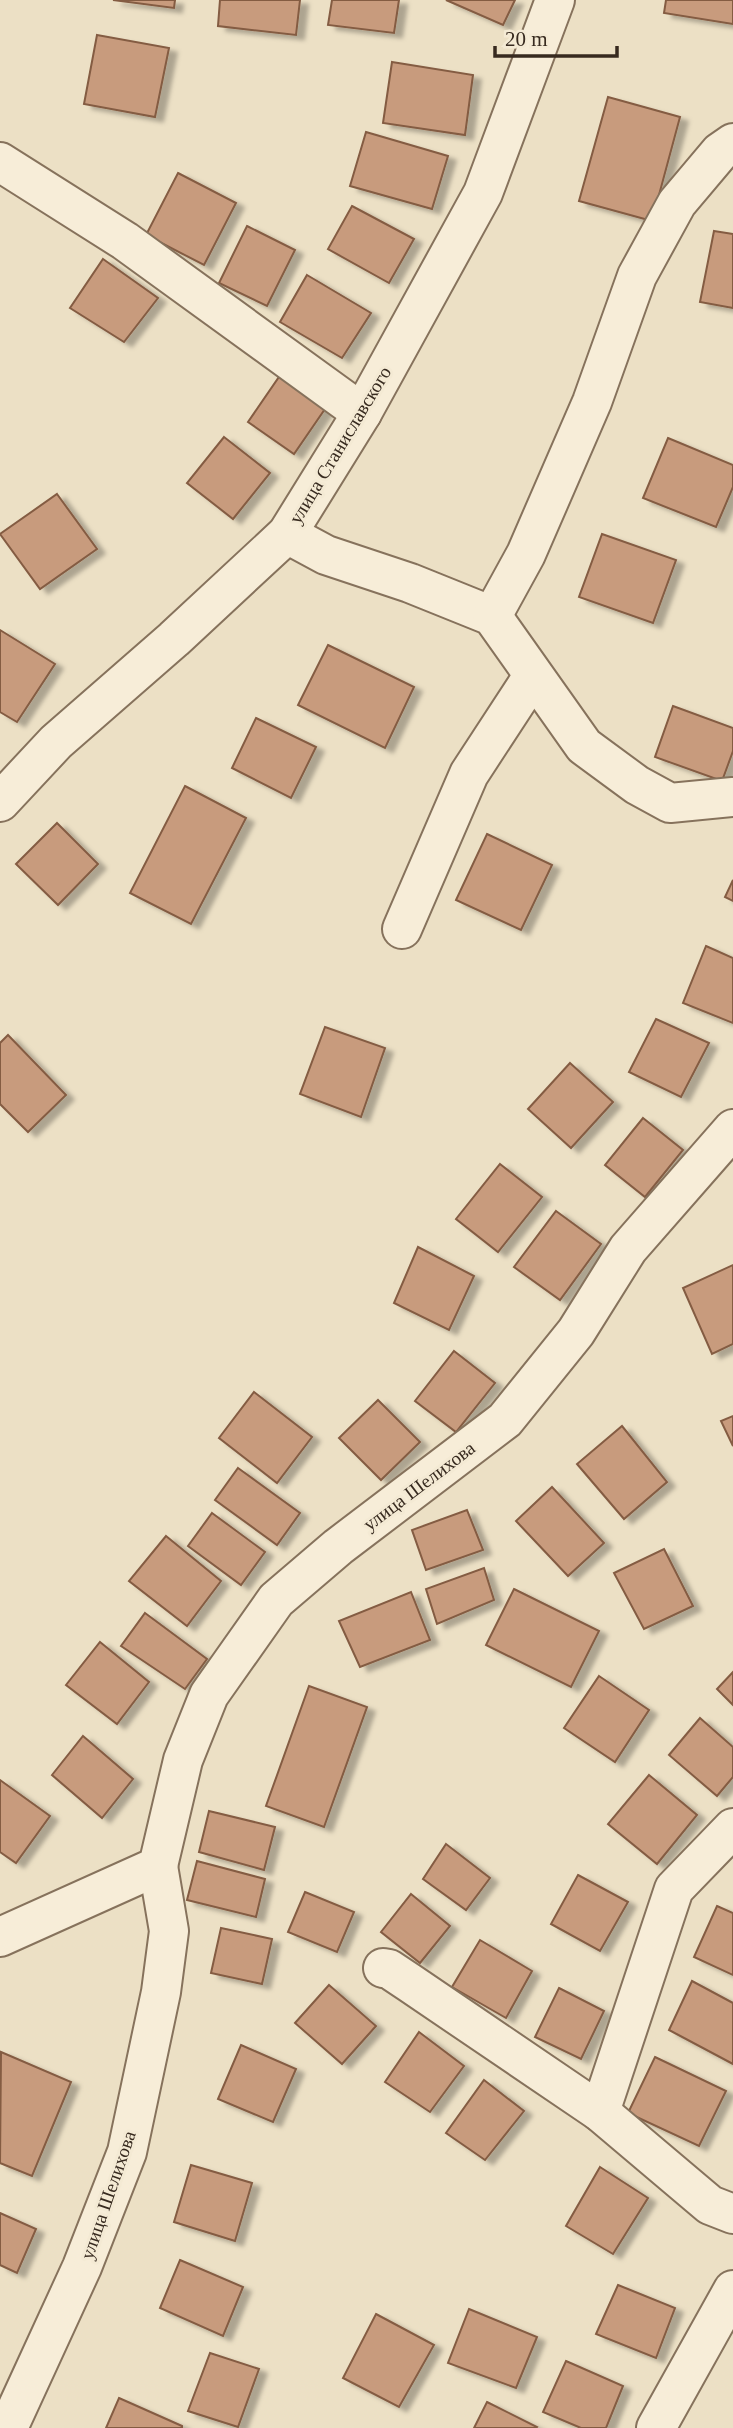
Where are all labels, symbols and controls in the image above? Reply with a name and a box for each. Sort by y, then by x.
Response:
scale bar [495,14,618,58]
text: 20 m [505,27,548,51]
street label: улица Станиславского [285,363,395,527]
street label: улица Шелихова [359,1437,479,1535]
street label: улица Шелихова [76,2128,140,2262]

